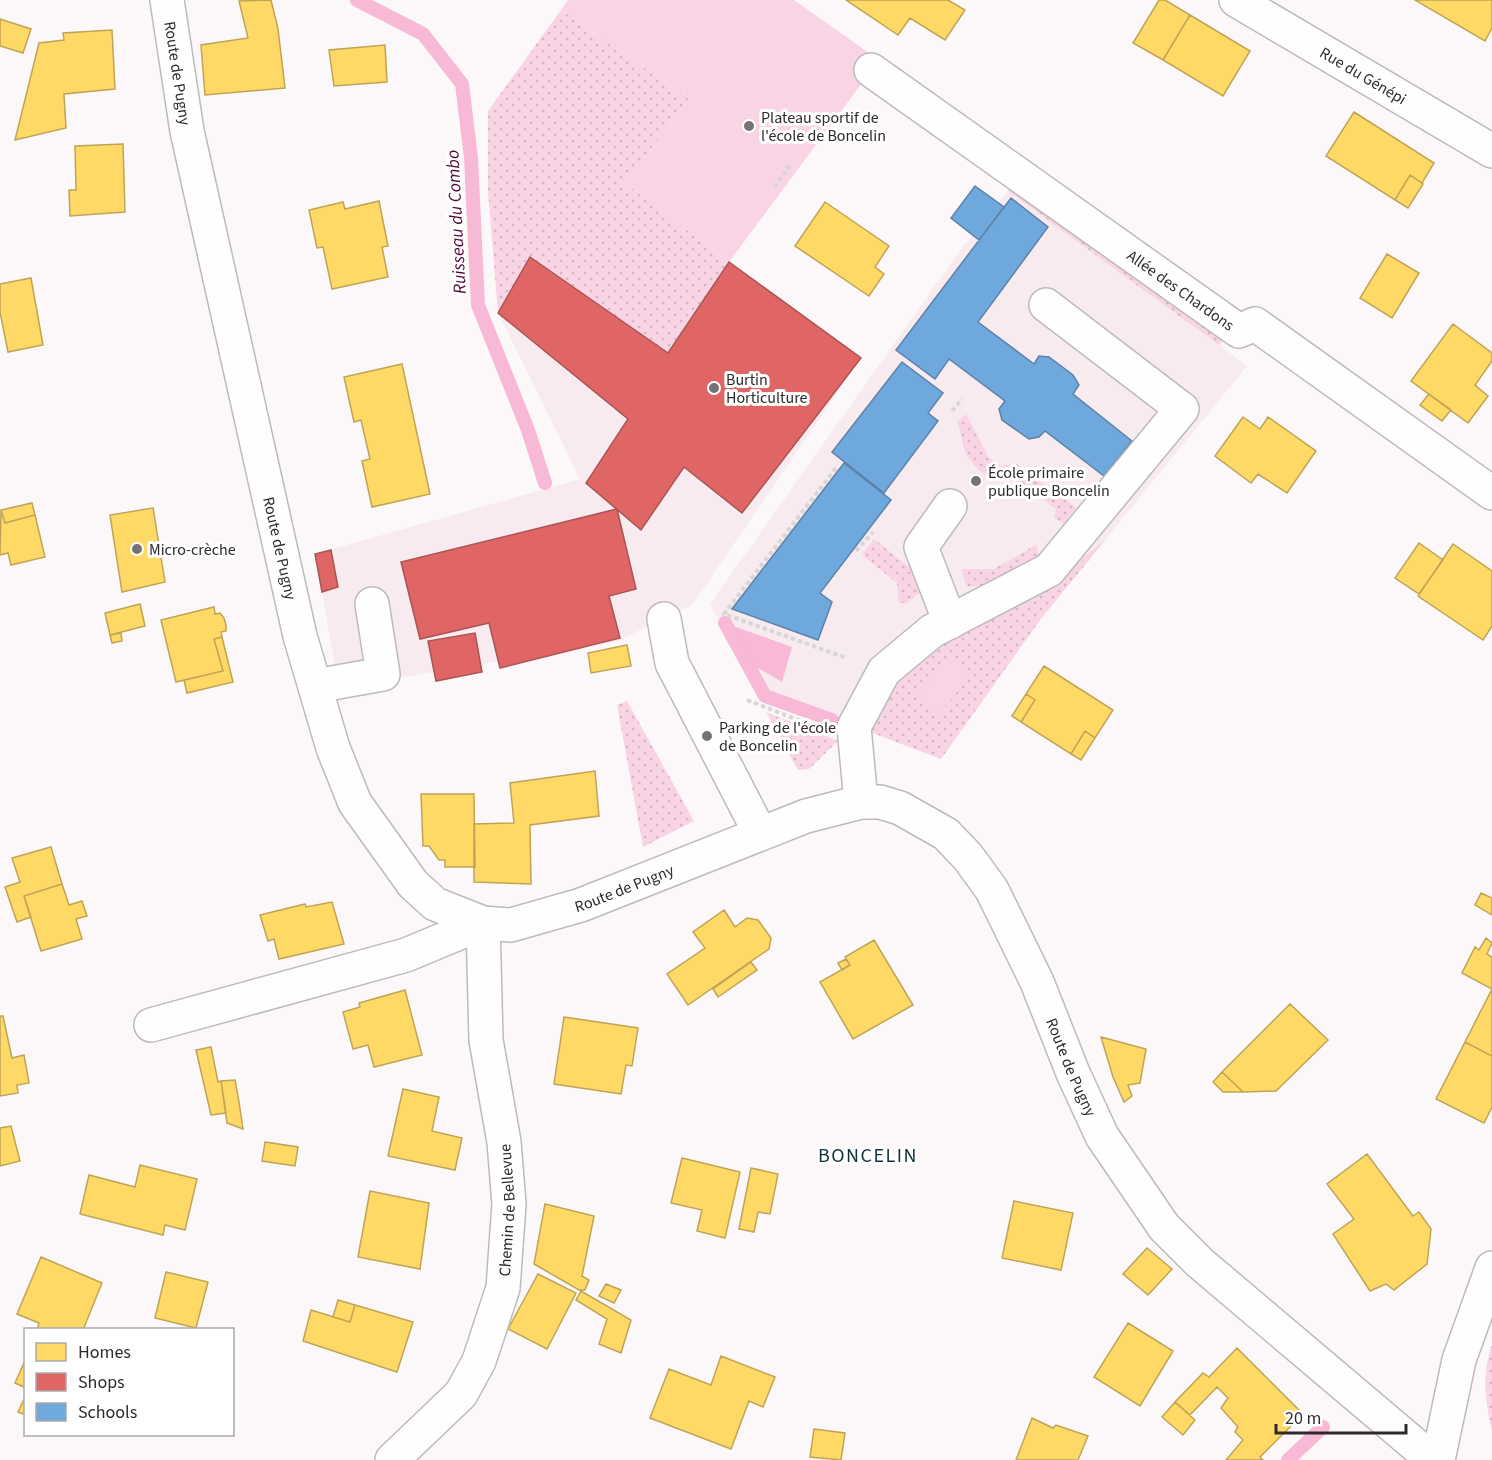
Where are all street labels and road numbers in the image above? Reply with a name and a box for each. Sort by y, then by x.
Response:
street label: Route de Pugny [158,20,196,127]
street label: Rue du Génépi [1316,42,1410,110]
street label: Allée des Chardons [1122,245,1239,337]
street label: Route de Pugny [257,495,302,602]
street label: Route de Pugny [572,859,678,918]
street label: Route de Pugny [1040,1015,1102,1120]
street label: Chemin de Bellevue [494,1143,521,1277]

